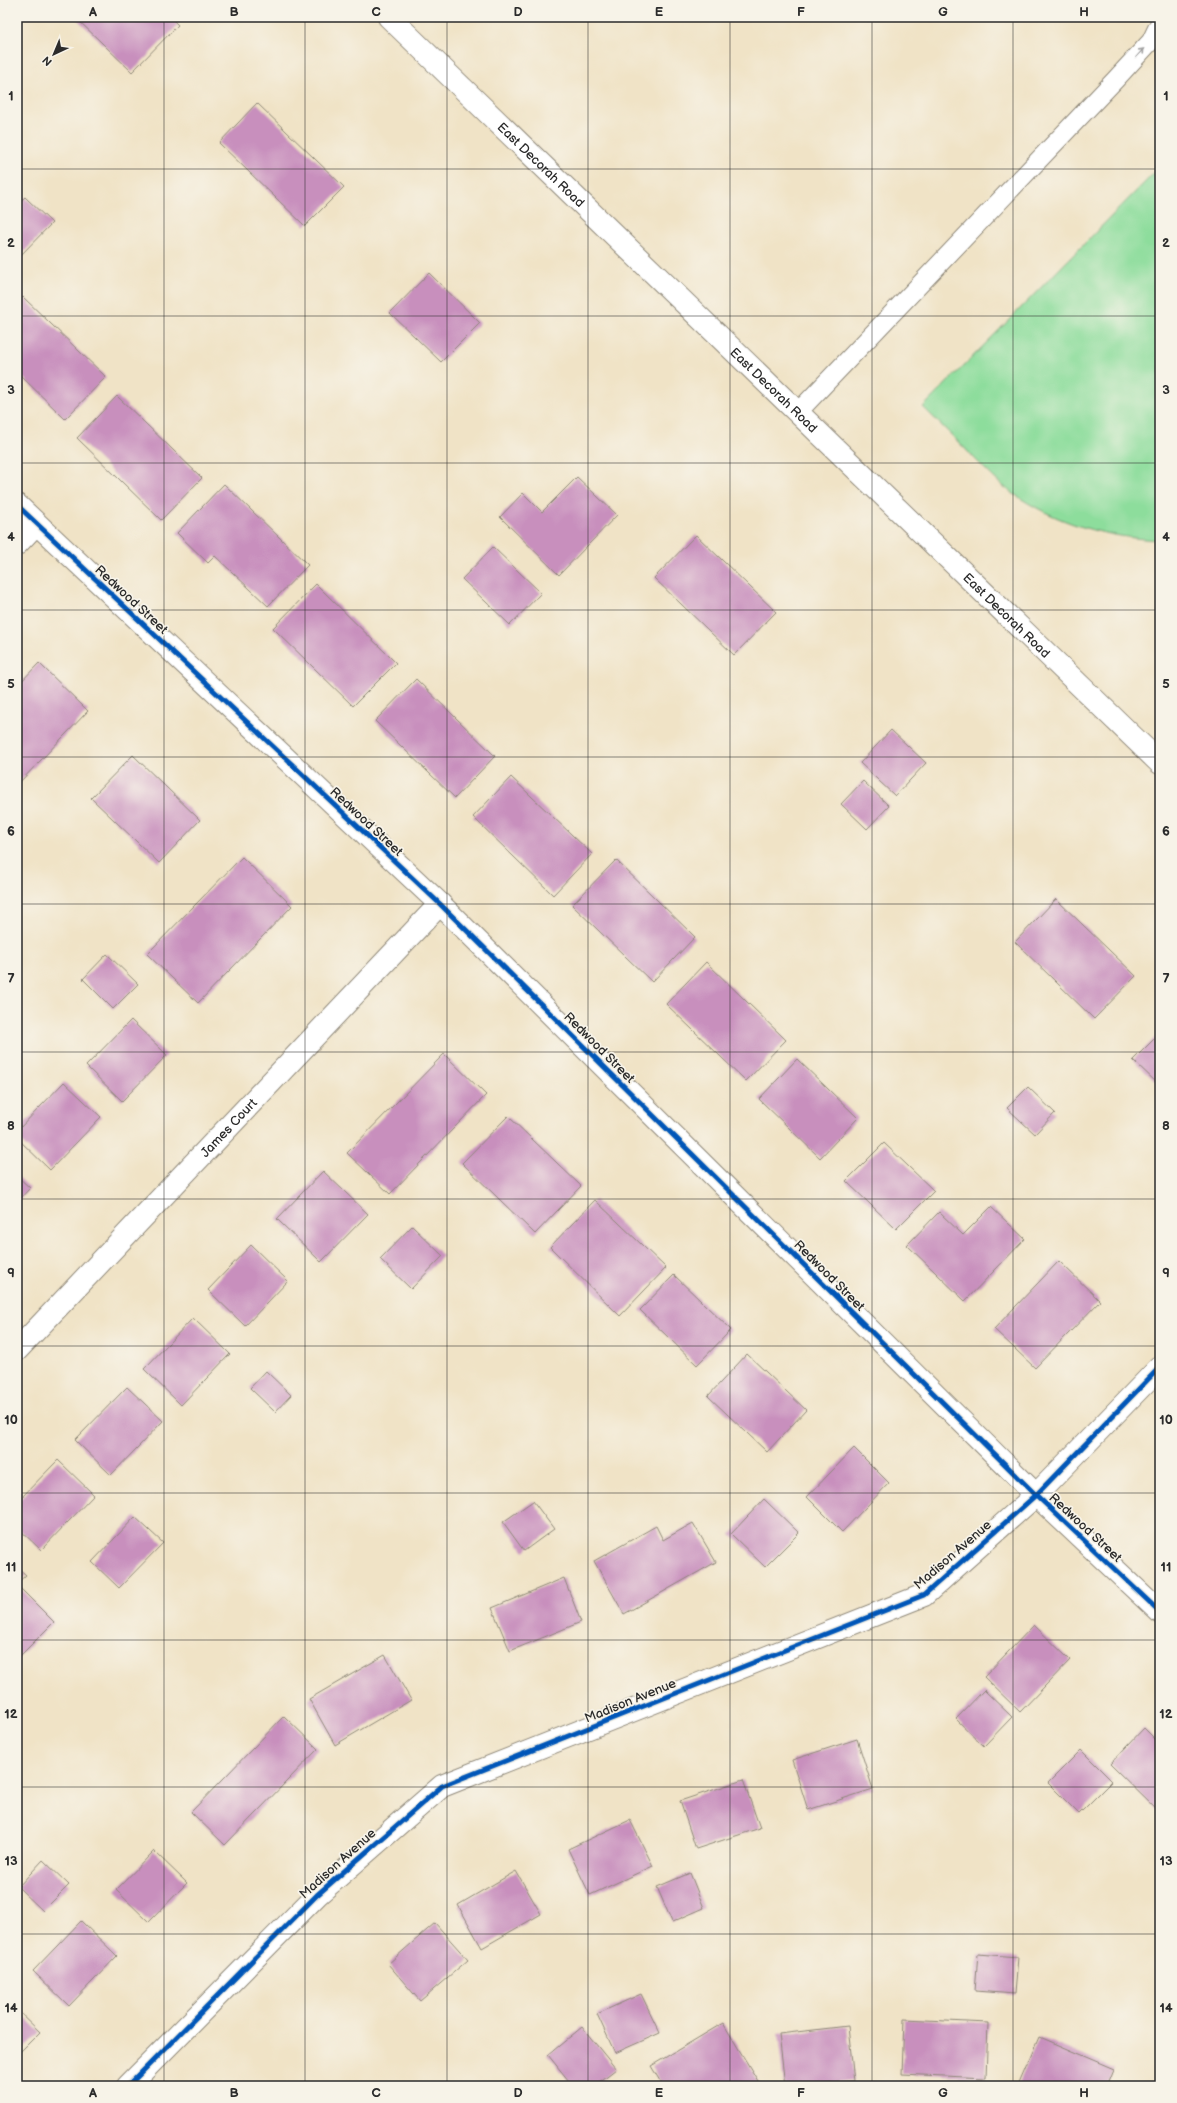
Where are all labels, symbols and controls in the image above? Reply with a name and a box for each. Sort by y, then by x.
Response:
text: A [88,4,97,20]
text: B [229,4,239,20]
text: C [371,4,381,20]
text: D [513,4,523,20]
text: E [655,4,664,20]
text: F [797,4,805,20]
text: G [938,4,948,20]
text: H [1079,4,1089,20]
north arrow [34,34,74,74]
one-way arrow [1135,48,1145,58]
text: N [40,53,55,68]
text: 1 [8,88,14,104]
text: 1 [1163,88,1169,104]
street label: East Decorah Road [494,119,588,211]
text: 2 [7,235,15,251]
text: 2 [1162,235,1170,251]
street label: East Decorah Road [727,345,820,436]
text: 3 [7,382,15,398]
text: 3 [1162,382,1170,398]
text: 4 [7,529,15,545]
text: 4 [1162,529,1170,545]
street label: Redwood Street [92,562,171,638]
street label: East Decorah Road [959,570,1053,662]
text: 5 [7,676,15,692]
text: 5 [1162,676,1170,692]
street label: Redwood Street [327,784,406,860]
text: 6 [7,823,15,839]
text: 6 [1162,823,1170,839]
text: 7 [7,971,15,987]
text: 7 [1162,971,1170,987]
street label: Redwood Street [561,1009,638,1086]
street label: James Court [197,1095,261,1161]
text: 8 [7,1118,15,1134]
text: 8 [1162,1118,1170,1134]
street label: Redwood Street [791,1237,868,1314]
text: 9 [7,1265,15,1281]
text: 9 [1162,1265,1170,1281]
text: 10 [4,1412,18,1428]
text: 10 [1159,1412,1173,1428]
street label: Redwood Street [1046,1490,1125,1566]
street label: Madison Avenue [911,1517,995,1593]
text: 11 [6,1559,16,1575]
text: 11 [1161,1559,1171,1575]
street label: Madison Avenue [582,1675,679,1727]
text: 12 [4,1706,18,1722]
text: 12 [1159,1706,1173,1722]
street label: Madison Avenue [296,1825,379,1902]
text: 13 [4,1853,18,1869]
text: 13 [1159,1853,1173,1869]
text: 14 [4,2000,18,2016]
text: 14 [1159,2000,1173,2016]
text: A [88,2085,97,2101]
text: B [229,2085,239,2101]
text: C [371,2085,381,2101]
text: D [513,2085,523,2101]
text: E [655,2085,664,2101]
text: F [797,2085,805,2101]
text: G [938,2085,948,2101]
text: H [1079,2085,1089,2101]

